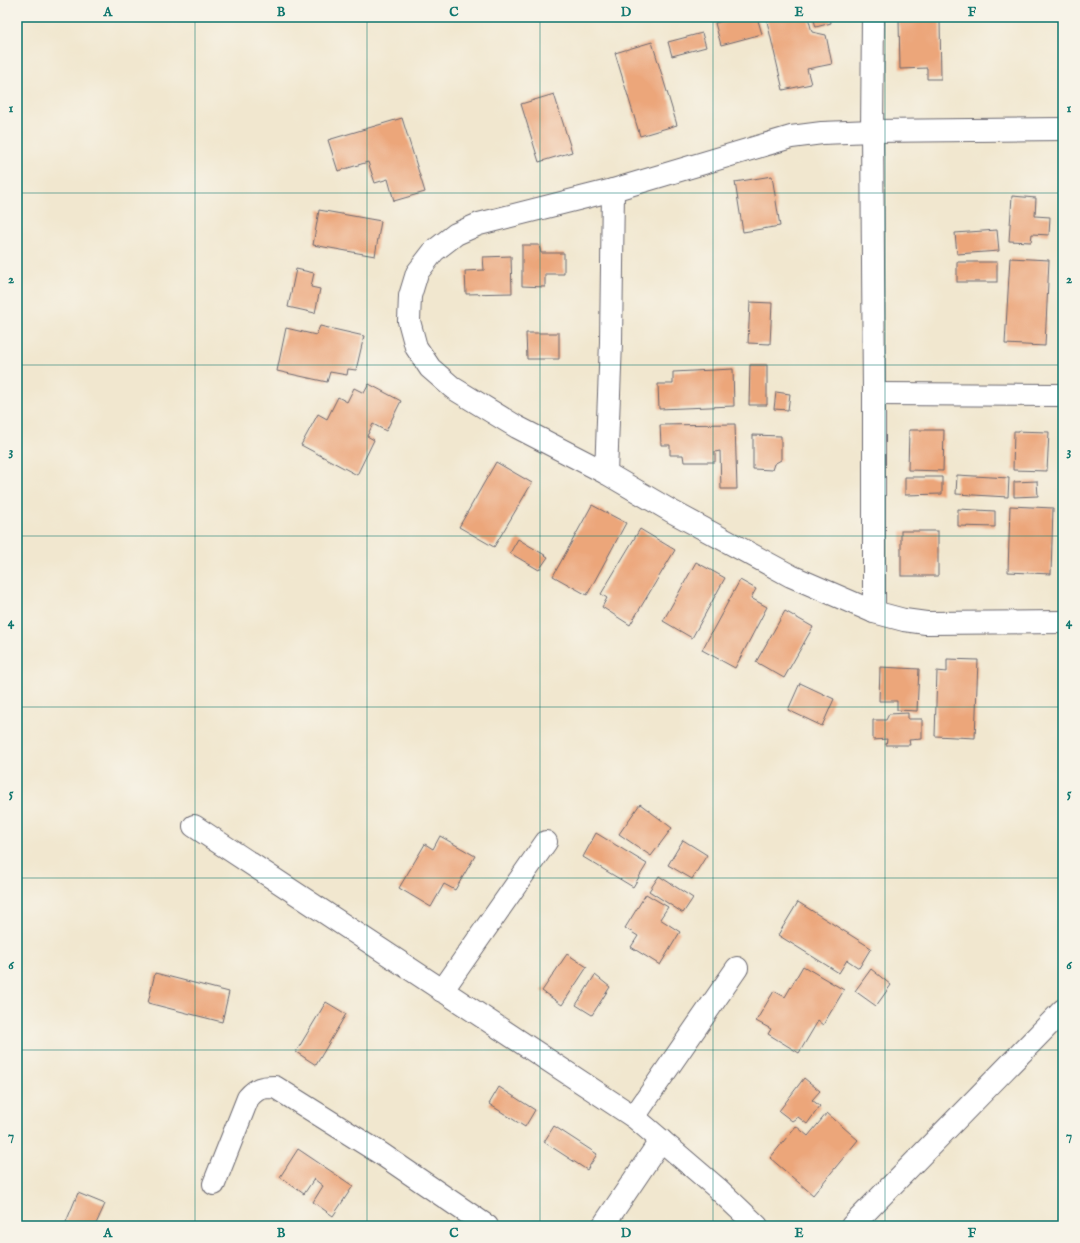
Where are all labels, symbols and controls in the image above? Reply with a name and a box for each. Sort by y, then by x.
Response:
text: A [103,4,114,21]
text: B [277,4,286,21]
text: C [449,4,459,21]
text: D [621,4,632,21]
text: E [794,4,804,21]
text: F [968,4,977,21]
text: 1 [9,100,14,117]
text: 1 [1067,100,1072,117]
text: 2 [8,271,14,288]
text: 2 [1066,271,1072,288]
text: 3 [9,443,14,460]
text: 3 [1067,443,1072,460]
text: 4 [8,614,15,631]
text: 4 [1066,614,1073,631]
text: 5 [9,785,14,802]
text: 5 [1067,785,1072,802]
text: 6 [8,957,14,974]
text: 6 [1066,957,1072,974]
text: 7 [8,1128,14,1145]
text: 7 [1066,1128,1072,1145]
text: A [103,1225,114,1242]
text: B [277,1225,286,1242]
text: C [449,1225,459,1242]
text: D [621,1225,632,1242]
text: E [794,1225,804,1242]
text: F [968,1225,977,1242]

